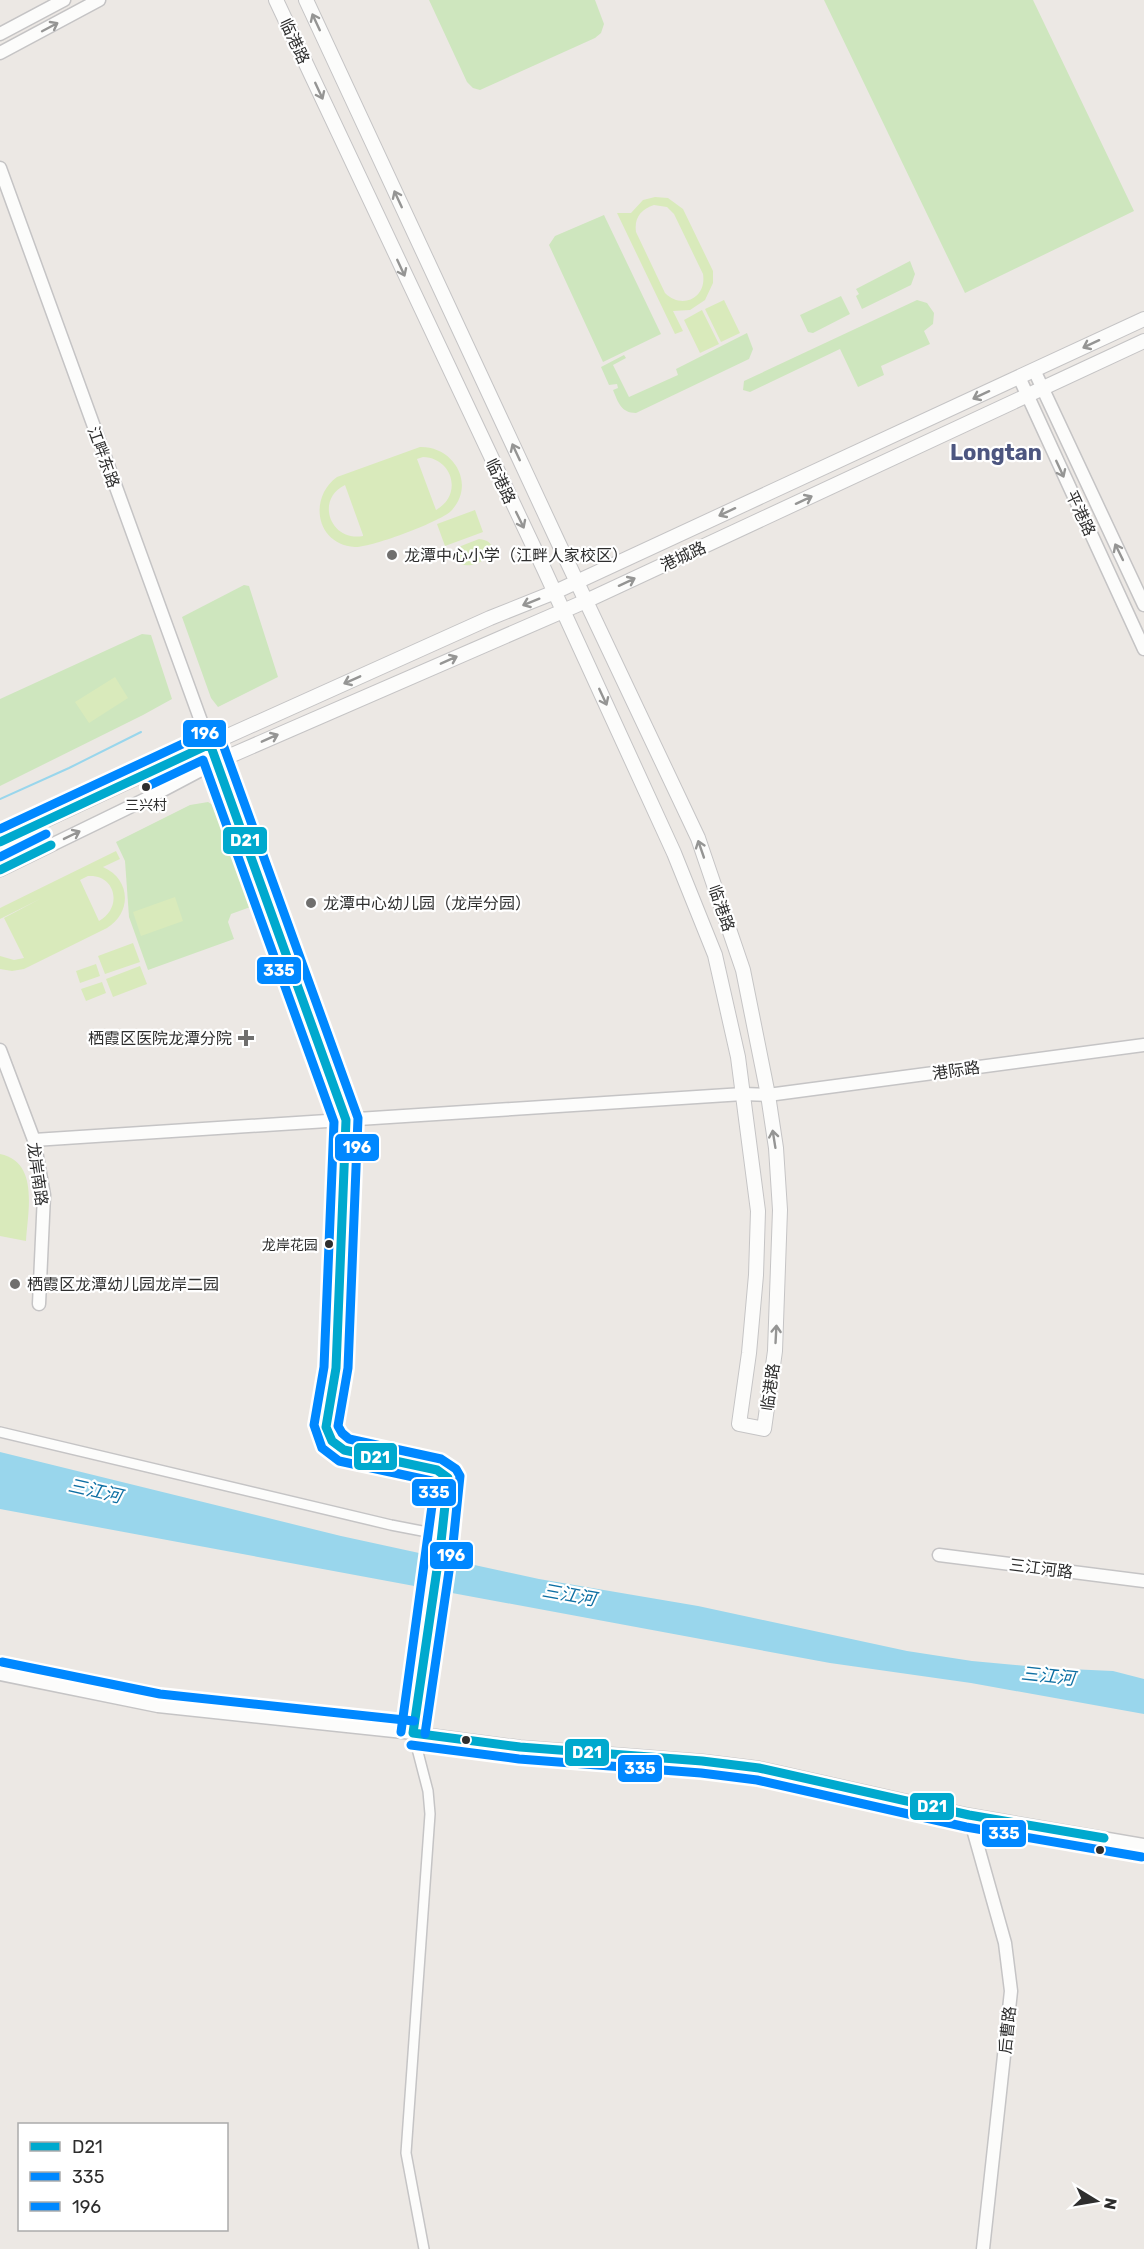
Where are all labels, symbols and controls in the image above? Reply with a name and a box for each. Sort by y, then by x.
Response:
one-way arrow [310,14,322,32]
street label: 临港路 [276,15,313,67]
one-way arrow [40,21,58,32]
one-way arrow [313,82,325,100]
one-way arrow [392,191,404,209]
one-way arrow [396,258,408,276]
one-way arrow [1082,338,1100,350]
one-way arrow [972,389,990,401]
street label: 江畔东路 [84,424,123,490]
district label: Longtan [950,439,1042,466]
one-way arrow [509,444,521,462]
street label: 临港路 [482,455,519,507]
one-way arrow [1055,459,1067,477]
street label: 平港路 [1062,487,1099,539]
one-way arrow [795,494,813,505]
one-way arrow [719,506,737,518]
one-way arrow [515,511,526,529]
street label: 港城路 [657,538,709,575]
one-way arrow [1112,544,1124,562]
place label: 龙潭中心小学（江畔人家校区） [404,546,628,565]
marker: 龙潭中心小学（江畔人家校区） [385,548,399,562]
one-way arrow [618,576,636,587]
one-way arrow [522,597,541,608]
one-way arrow [439,654,457,666]
one-way arrow [344,675,362,686]
one-way arrow [597,687,609,705]
line badge: 196 [182,719,227,748]
text: 196 [191,724,219,743]
one-way arrow [261,732,279,743]
marker: 三兴村 [140,781,152,793]
place label: 三兴村 [125,797,167,814]
line badge: D21 [222,826,268,855]
one-way arrow [62,829,80,841]
text: D21 [230,831,260,850]
one-way arrow [695,840,706,859]
street label: 临港路 [705,882,738,934]
place label: 龙潭中心幼儿园（龙岸分园） [323,894,531,913]
marker: 龙潭中心幼儿园（龙岸分园） [304,896,318,910]
line badge: 335 [256,956,302,985]
text: 335 [263,961,295,980]
place label: 栖霞区医院龙潭分院 [88,1029,232,1048]
marker: 栖霞区医院龙潭分院 [237,1029,255,1047]
street label: 港际路 [931,1058,981,1083]
one-way arrow [769,1129,780,1149]
line badge: 196 [334,1133,380,1162]
text: 196 [343,1138,371,1157]
street label: 龙岸南路 [24,1141,51,1207]
place label: 龙岸花园 [262,1237,318,1254]
marker: 龙岸花园 [323,1238,335,1250]
place label: 栖霞区龙潭幼儿园龙岸二园 [27,1275,219,1294]
marker: 栖霞区龙潭幼儿园龙岸二园 [8,1277,22,1291]
one-way arrow [770,1324,781,1344]
street label: 临港路 [758,1362,783,1412]
line badge: D21 [353,1442,398,1471]
text: D21 [360,1448,390,1467]
water label: 三江河 [66,1474,127,1508]
line badge: 335 [411,1478,457,1507]
text: 335 [418,1483,450,1502]
line badge: 196 [429,1541,474,1570]
text: 196 [437,1546,465,1565]
street label: 三江河路 [1008,1555,1074,1582]
water label: 三江河 [541,1579,600,1611]
water label: 三江河 [1020,1662,1079,1690]
unlabelled marker [460,1734,472,1746]
line badge: D21 [564,1738,610,1767]
text: D21 [572,1743,602,1762]
line badge: 335 [617,1754,663,1783]
text: 335 [624,1759,656,1778]
line badge: D21 [909,1792,955,1821]
text: D21 [917,1797,947,1816]
line badge: 335 [981,1819,1027,1848]
text: 335 [988,1824,1020,1843]
unlabelled marker [1094,1844,1106,1856]
street label: 后曹路 [996,2005,1019,2055]
legend [18,2123,228,2231]
text: D21 [72,2136,103,2158]
text: 335 [72,2166,104,2188]
north arrow [1066,2171,1126,2231]
text: 196 [72,2196,101,2218]
text: N [1100,2196,1121,2211]

